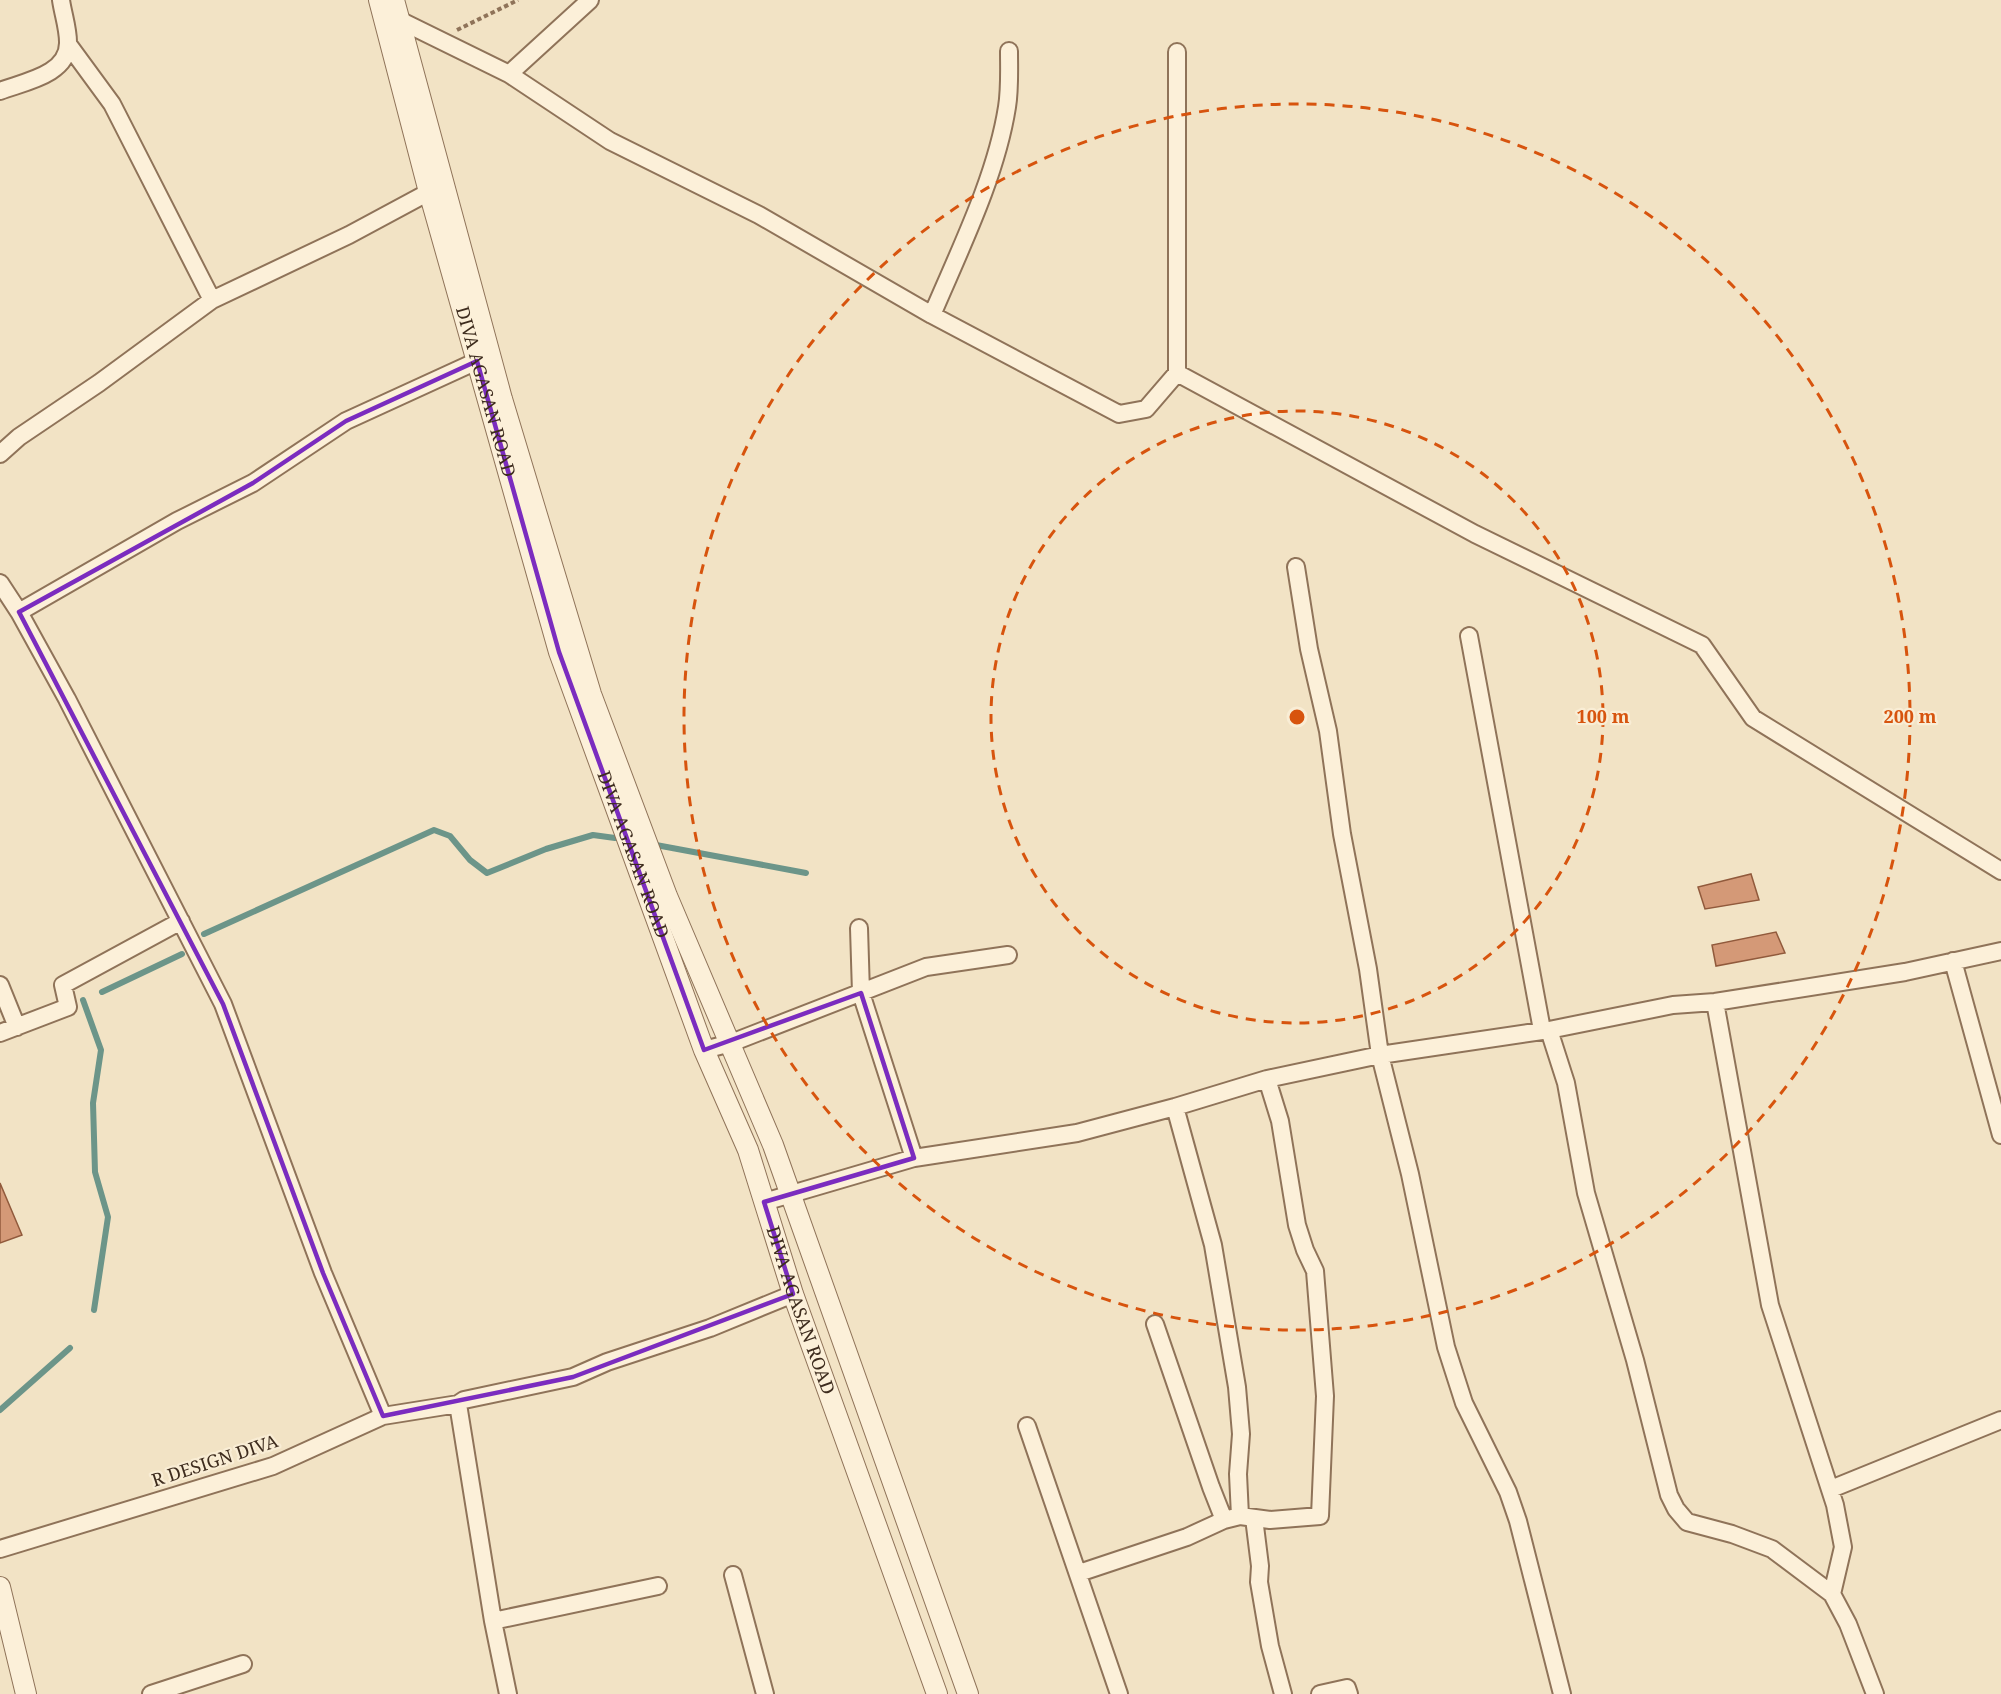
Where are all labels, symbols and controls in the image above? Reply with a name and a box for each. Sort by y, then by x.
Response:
street label: DIVA AGASAN ROAD [451,303,522,480]
text: 100 m [1577,704,1630,728]
text: 200 m [1884,704,1937,728]
centre of rings [1287,707,1307,727]
street label: DIVA AGASAN ROAD [592,767,675,941]
street label: DIVA AGASAN ROAD [762,1223,841,1398]
street label: R DESIGN DIVA [148,1428,281,1492]

